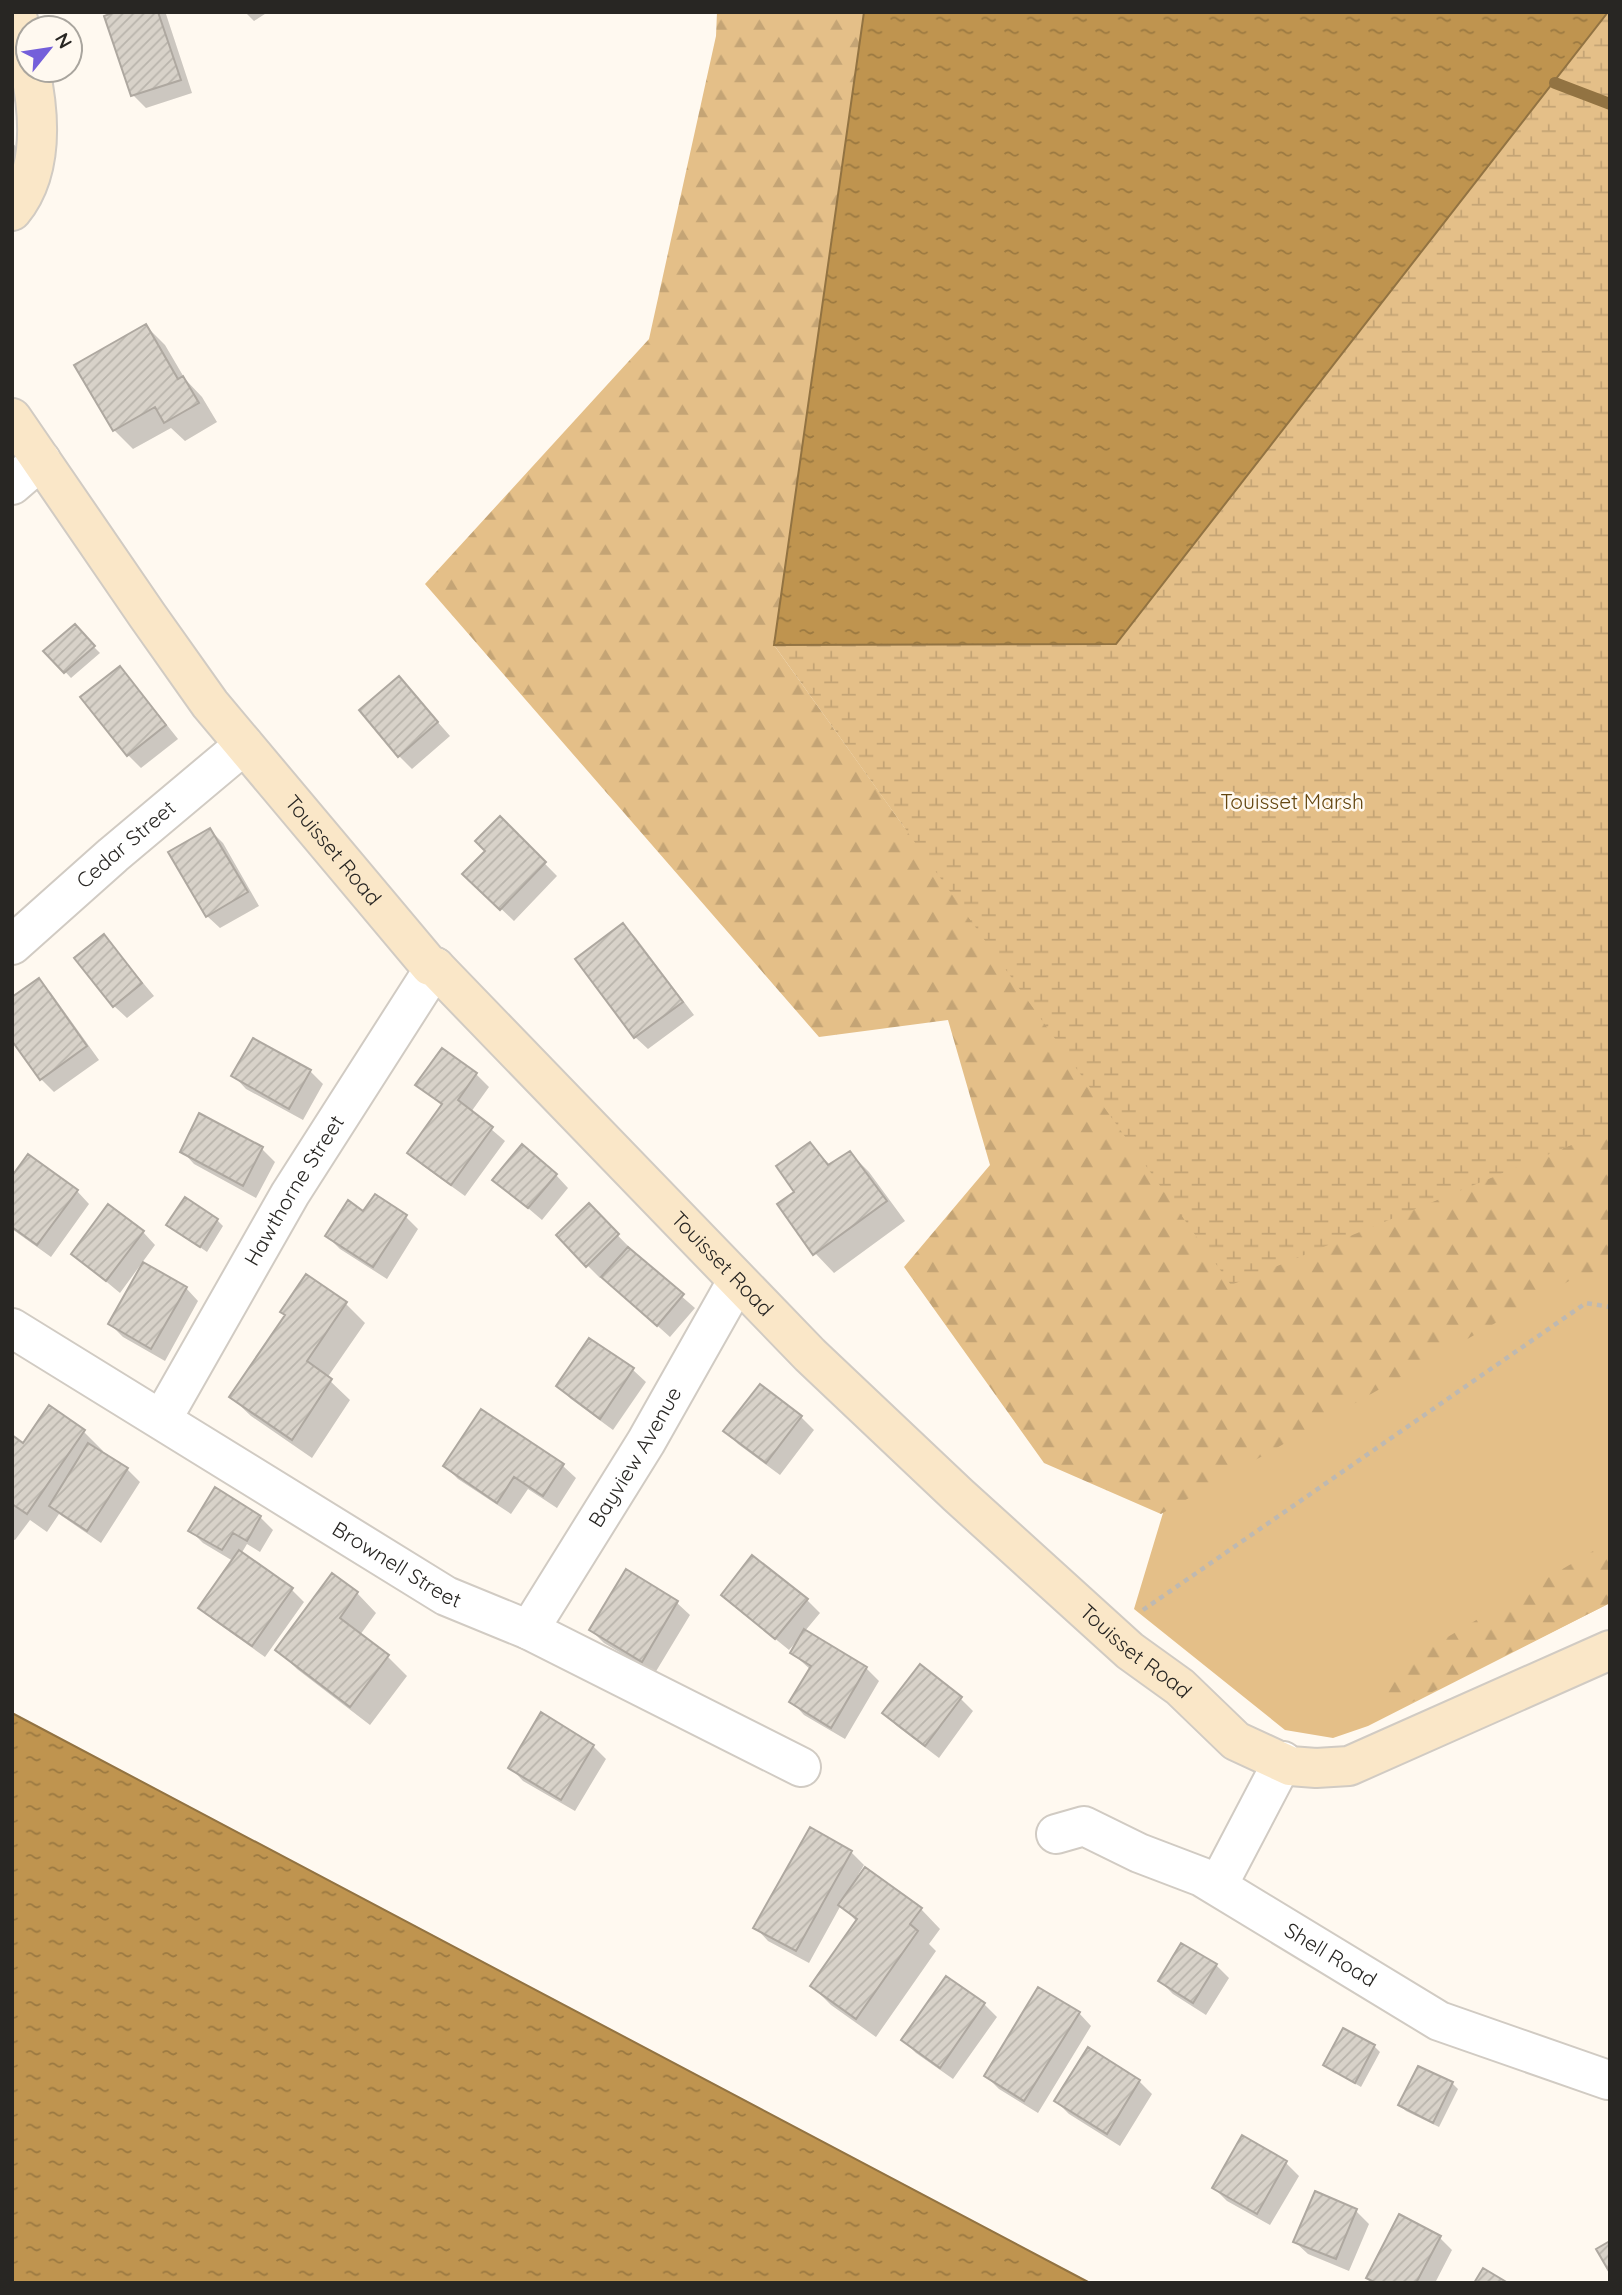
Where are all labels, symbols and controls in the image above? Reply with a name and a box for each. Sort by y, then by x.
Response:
north arrow [14,14,84,84]
text: N [50,28,78,53]
park label: Touisset Marsh [1220,788,1364,814]
street label: Touisset Road [280,789,387,910]
street label: Cedar Street [71,794,180,894]
street label: Hawthorne Street [238,1110,349,1270]
street label: Touisset Road [666,1205,779,1321]
street label: Bayview Avenue [582,1382,687,1532]
street label: Brownell Street [328,1515,465,1613]
street label: Touisset Road [1075,1598,1197,1703]
street label: Shell Road [1280,1916,1382,1992]

